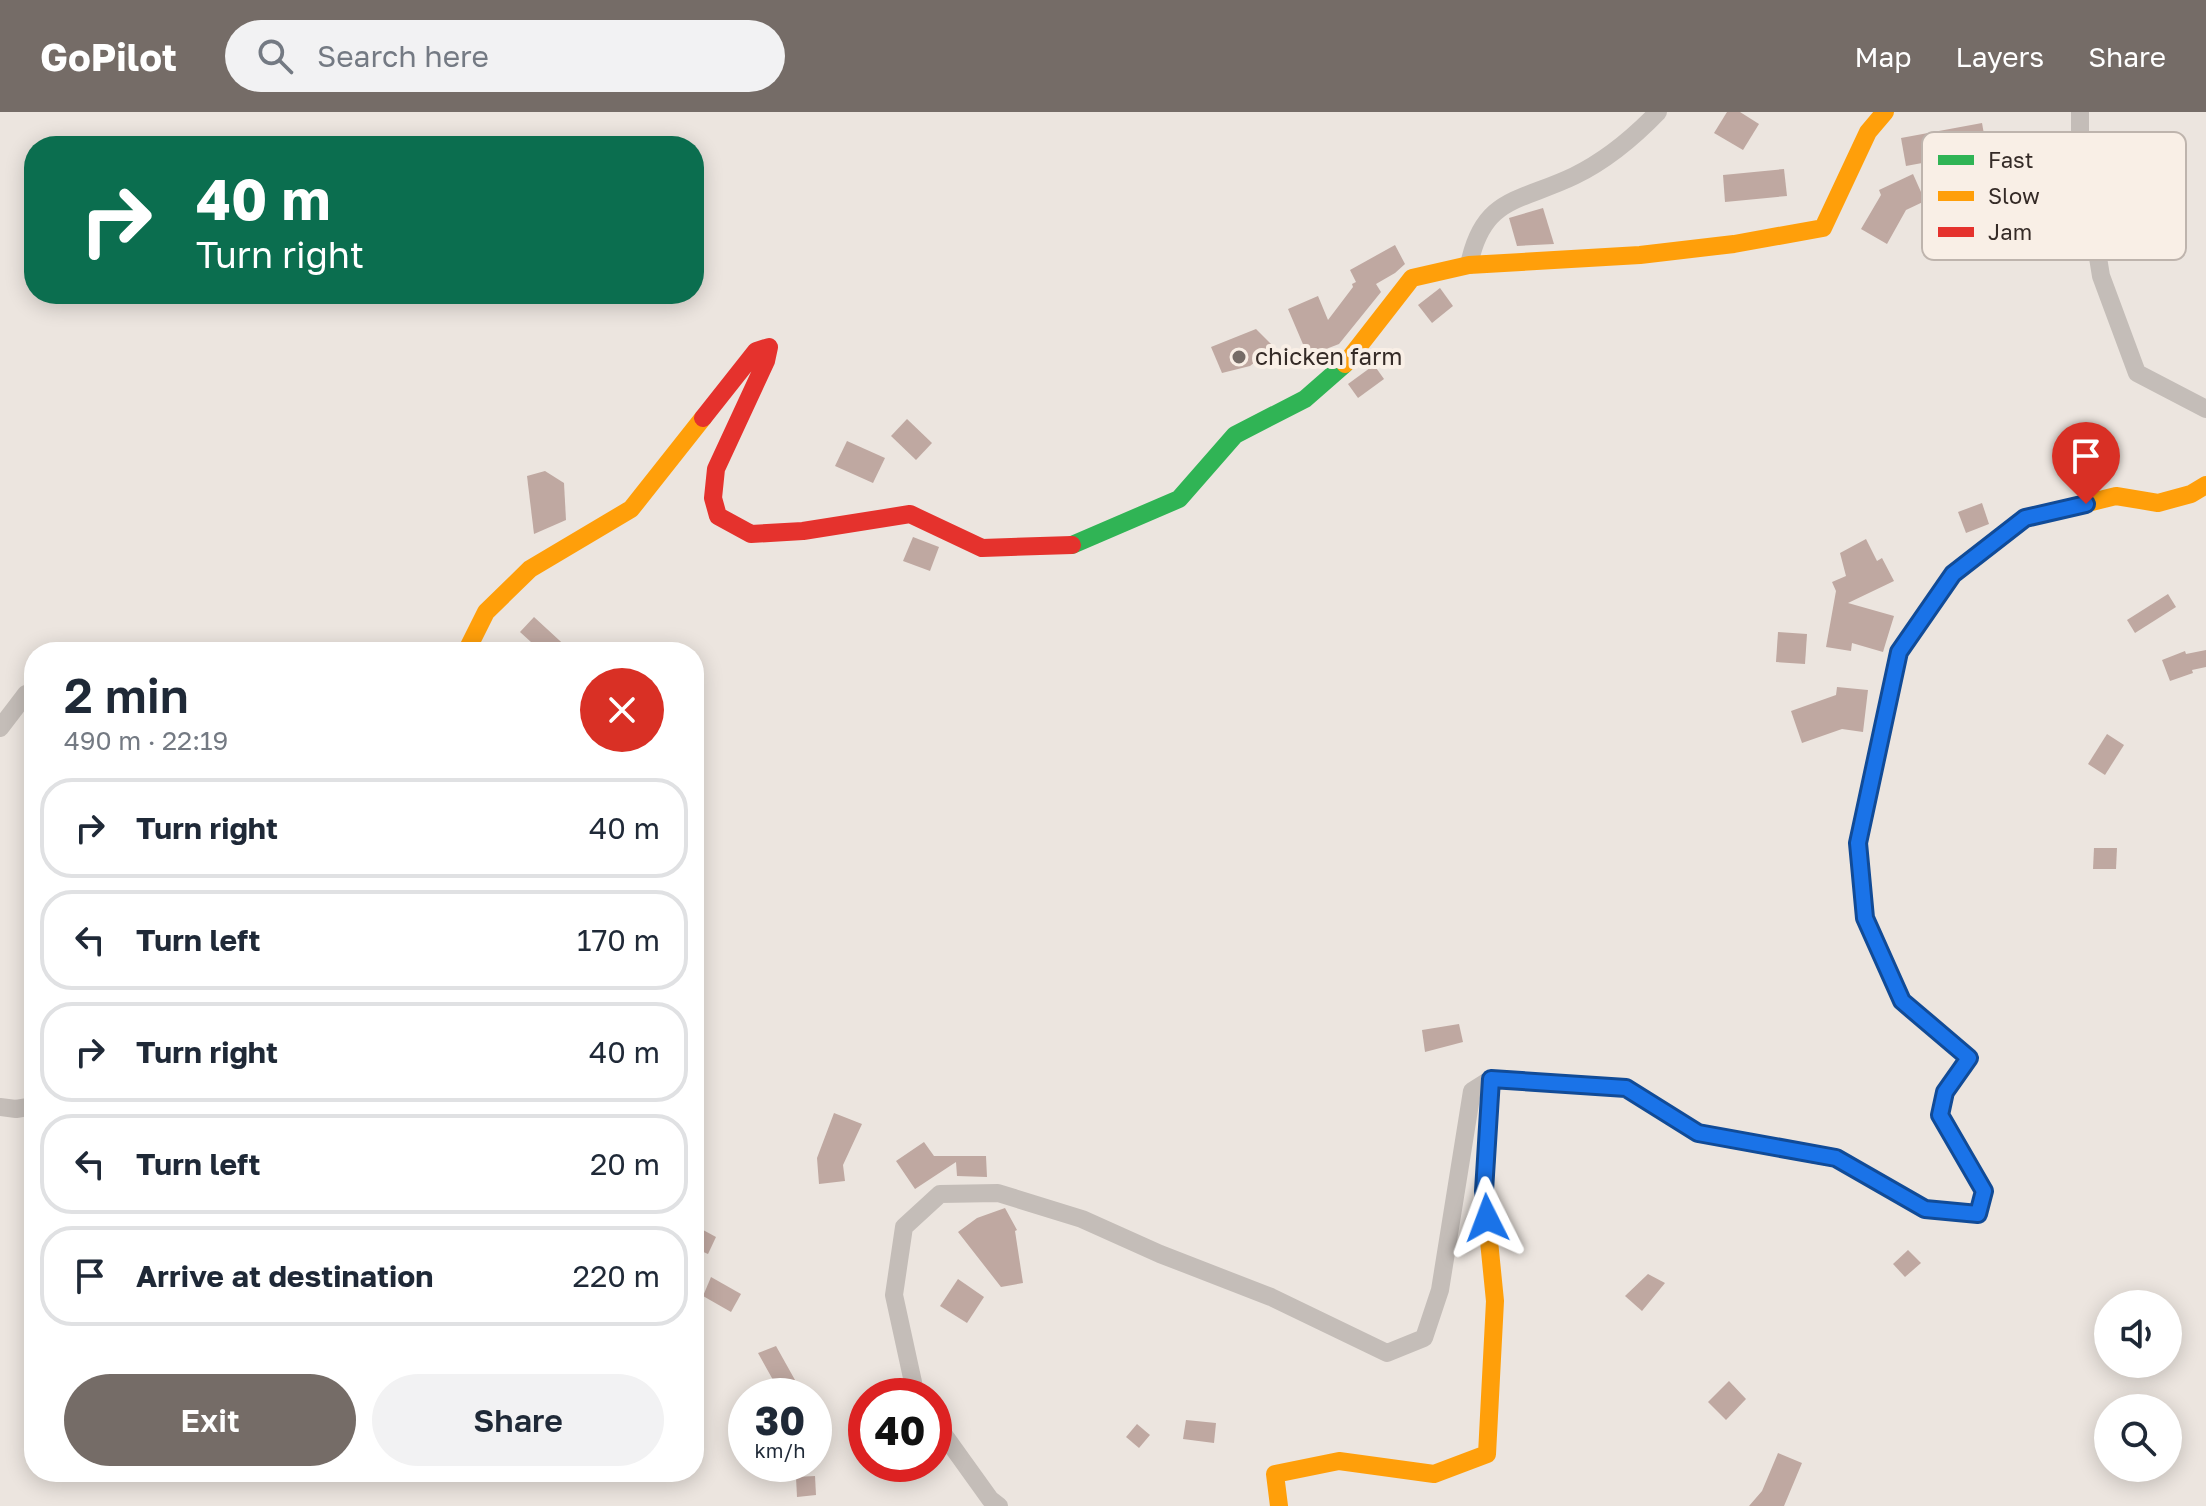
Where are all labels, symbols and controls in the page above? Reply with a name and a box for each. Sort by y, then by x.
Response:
search box [225,20,785,92]
text: GoPilot [40,34,177,79]
icon: search [253,34,297,78]
text: Search here [317,38,489,74]
text: Map [1854,40,1912,73]
text: Layers [1956,40,2044,73]
text: Share [2088,40,2166,73]
legend [1922,132,2186,260]
text: Fast [1988,146,2034,173]
text: 40 m [196,165,330,232]
icon: right [64,168,168,272]
text: Slow [1988,182,2040,209]
text: Jam [1988,218,2032,245]
text: Turn right [196,233,364,276]
place label: chicken farm [1255,341,1403,370]
marker: chicken farm [1230,348,1248,366]
pin [2052,422,2120,504]
icon: arrive [2064,434,2108,478]
text: 2 min [64,666,189,724]
button: close [580,668,664,752]
text: 490 m · 22:19 [64,725,228,756]
icon: right [68,806,112,850]
text: Turn right [136,810,278,846]
text: 40 m [589,810,660,846]
icon: left [68,918,112,962]
text: Turn left [136,922,261,958]
text: 170 m [577,922,660,958]
icon: right [68,1030,112,1074]
text: Turn right [136,1034,278,1070]
text: 40 m [589,1034,660,1070]
icon: left [68,1142,112,1186]
text: Turn left [136,1146,261,1182]
text: 20 m [590,1146,660,1182]
position arrow [1445,1176,1529,1260]
icon: arrive [68,1254,112,1298]
text: Arrive at destination [136,1258,433,1294]
text: 220 m [573,1258,660,1294]
map controls [2094,1290,2182,1482]
button: sound [2094,1290,2182,1378]
button: Exit [64,1374,356,1466]
button: Share [372,1374,664,1466]
speed limit sign: 40 [848,1378,952,1482]
button: search [2094,1394,2182,1482]
text: 30 [755,1396,805,1444]
text: km/h [755,1438,805,1462]

